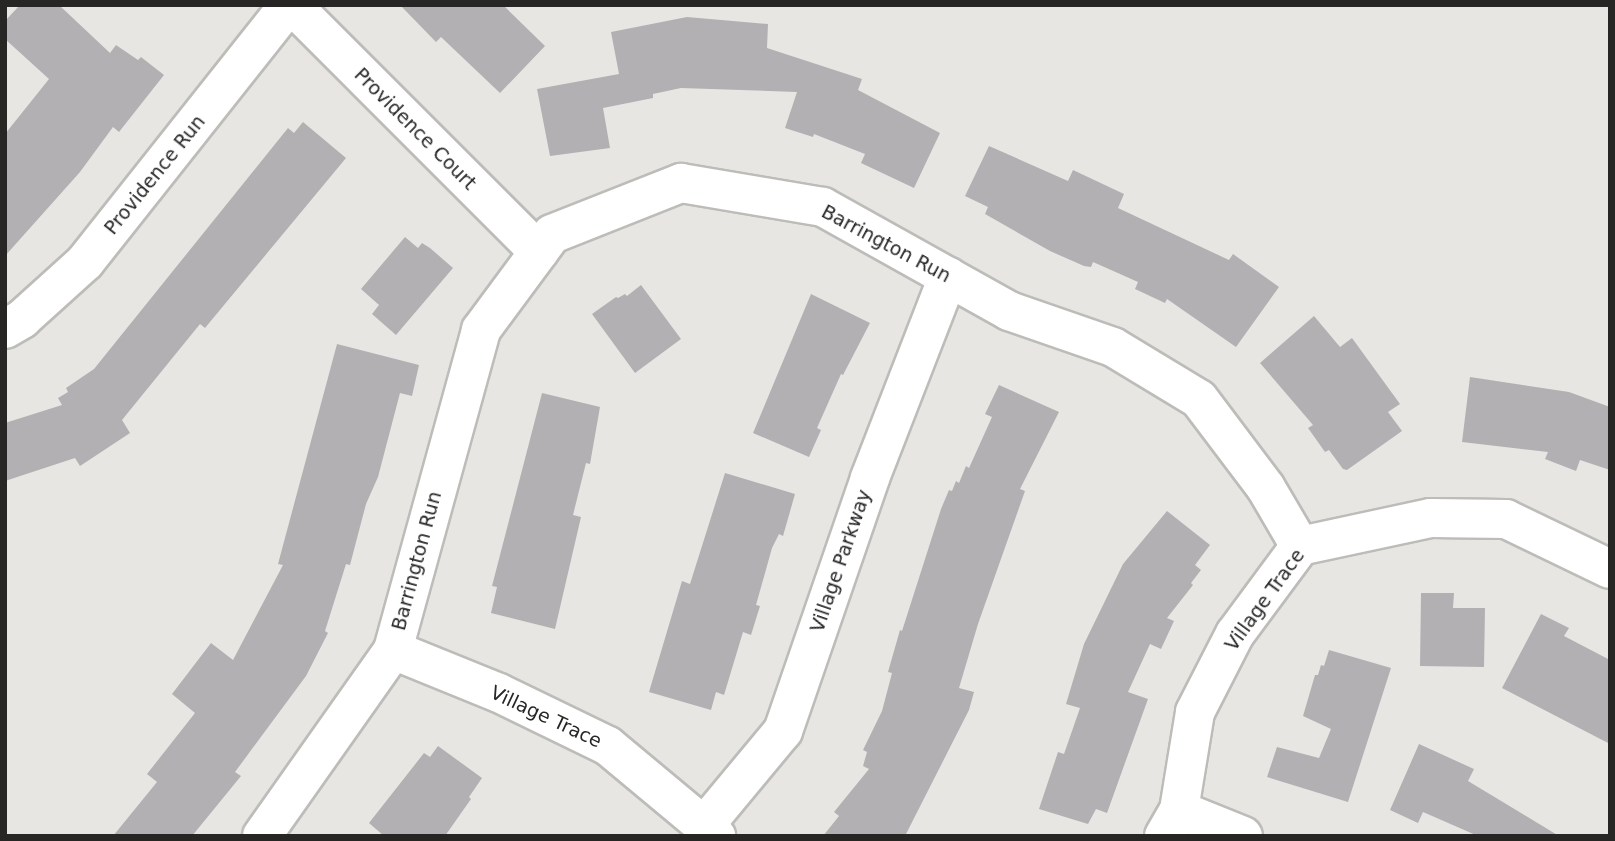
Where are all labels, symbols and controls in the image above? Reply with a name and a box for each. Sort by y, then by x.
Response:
street label: Providence Court [349,63,481,195]
street label: Providence Run [100,111,210,239]
street label: Barrington Run [818,200,954,288]
street label: Village Parkway [806,487,876,635]
street label: Barrington Run [387,489,447,633]
street label: Village Trace [1220,545,1310,655]
street label: Village Trace [487,681,605,753]

